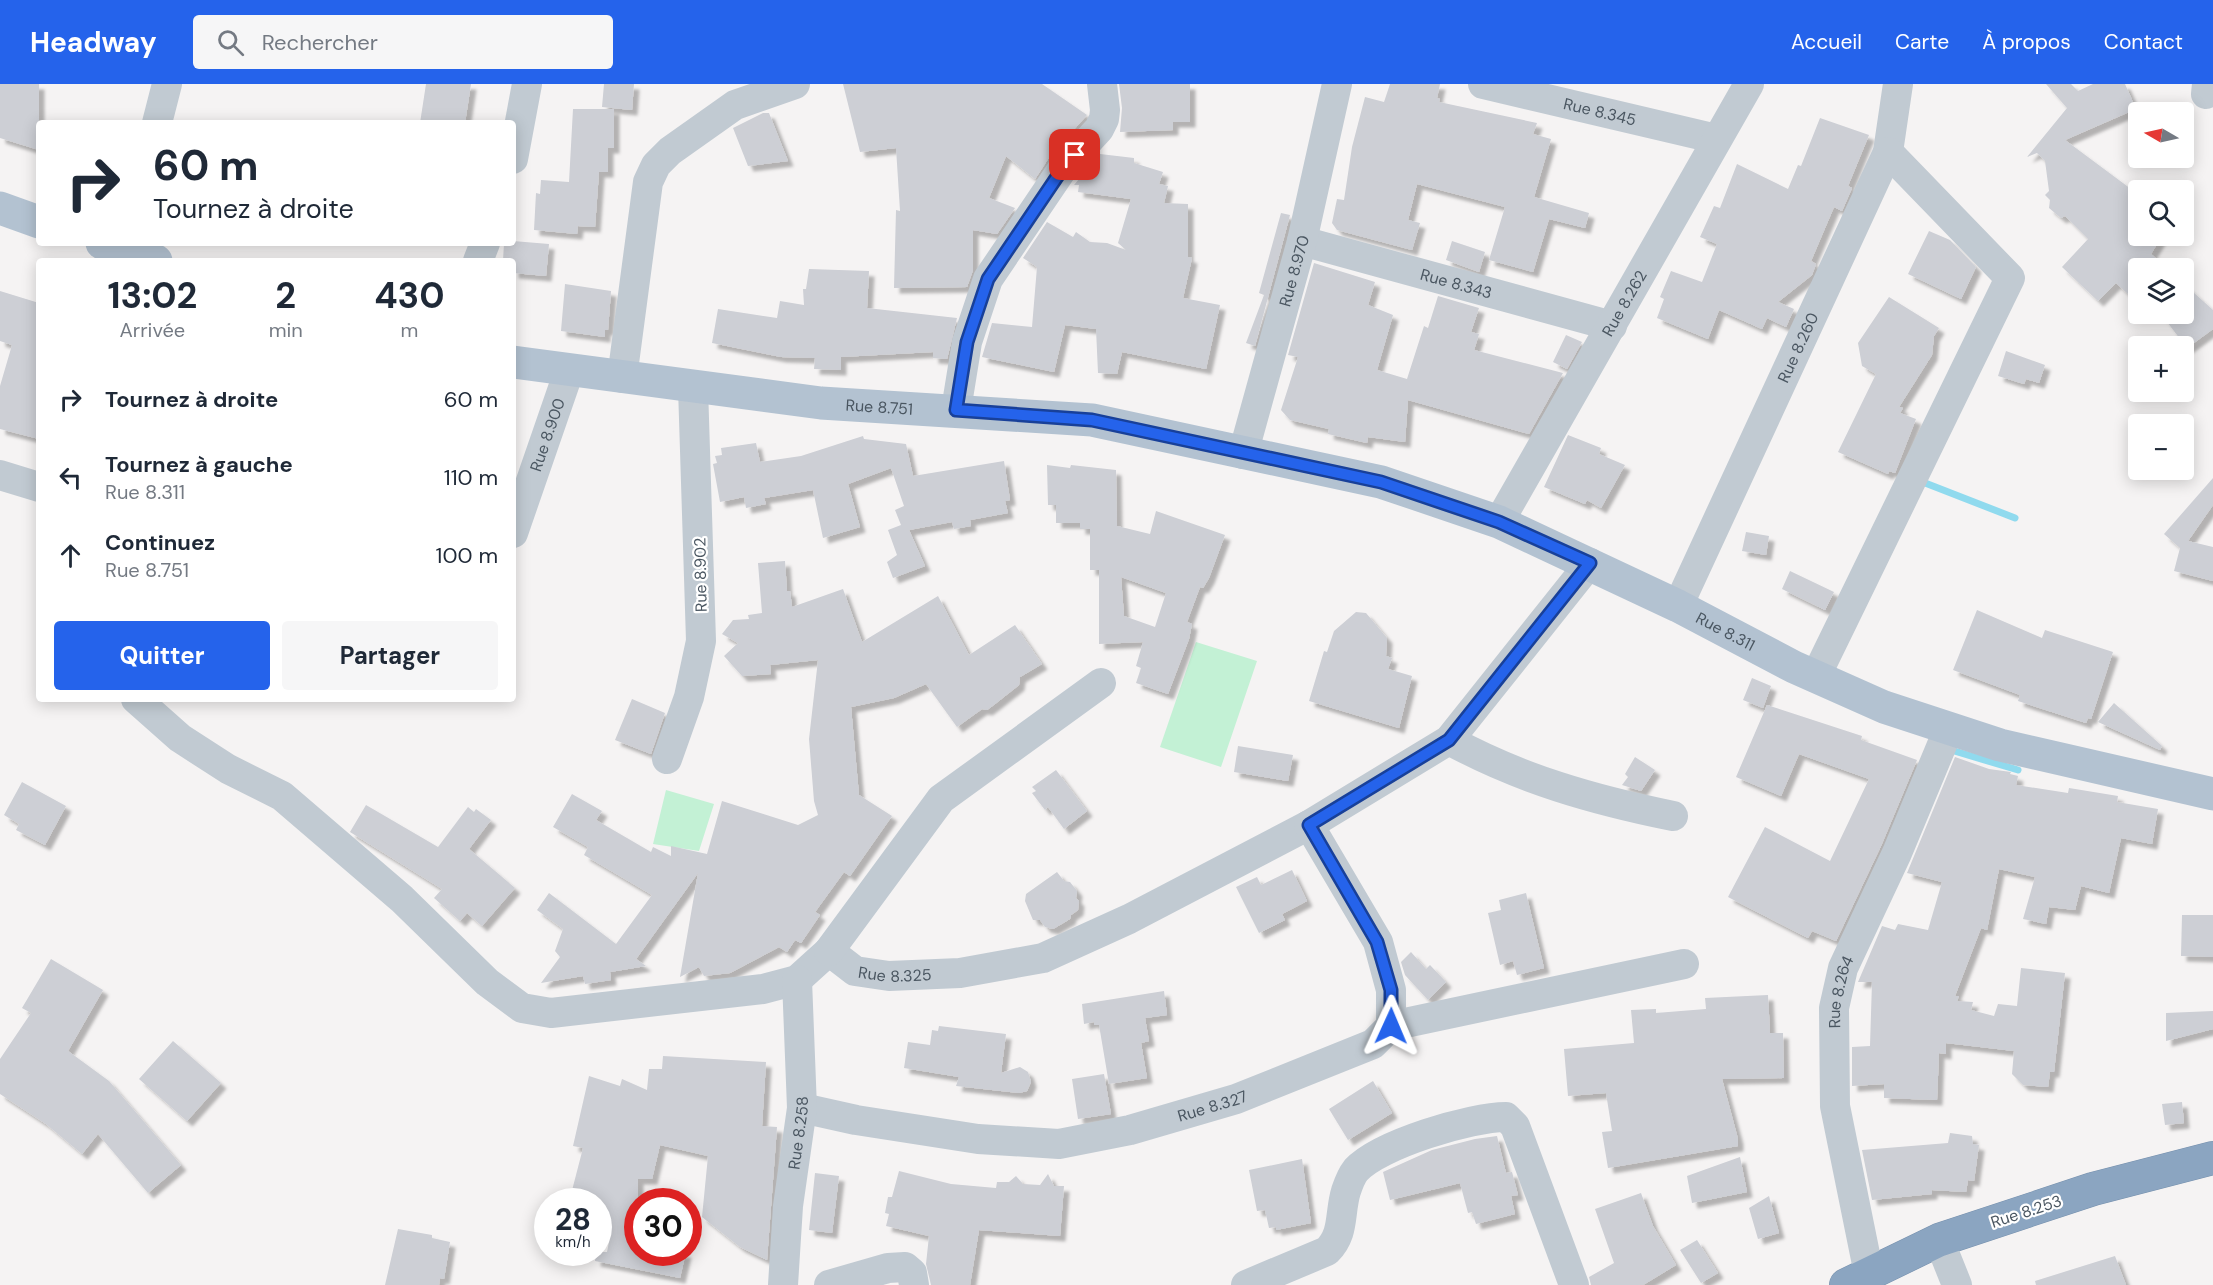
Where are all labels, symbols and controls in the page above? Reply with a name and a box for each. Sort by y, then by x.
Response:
search box [193,15,613,69]
text: Headway [30,24,157,61]
icon: search [214,26,247,59]
text: Rechercher [262,28,378,57]
text: Accueil [1791,28,1862,56]
text: Carte [1895,28,1949,56]
text: À propos [1982,28,2071,56]
text: Contact [2104,28,2183,56]
street label: Rue 8.345 [1561,93,1638,131]
north arrow [2128,102,2194,168]
map controls [2128,102,2194,480]
pin [1049,129,1100,180]
text: 60 m [153,138,259,193]
icon: arrive [1058,138,1091,171]
icon: right [54,144,132,222]
button: search [2128,180,2194,246]
text: Tournez à droite [153,191,354,226]
street label: Rue 8.970 [1274,233,1314,309]
button: layers [2128,258,2194,324]
street label: Rue 8.343 [1418,264,1494,304]
street label: Rue 8.262 [1597,266,1652,340]
text: 13:02 [107,272,197,319]
text: 2 [275,272,296,319]
text: 430 [374,272,445,319]
street label: Rue 8.260 [1773,309,1823,386]
text: Arrivée [120,317,185,343]
text: min [269,317,303,343]
text: m [400,317,418,343]
button: + [2128,336,2194,402]
icon: right [54,383,87,416]
text: Tournez à droite [105,385,278,414]
text: 60 m [444,385,498,414]
street label: Rue 8.900 [525,395,570,474]
street label: Rue 8.751 [845,395,913,420]
button: − [2128,414,2194,480]
text: Tournez à gauche [105,450,293,479]
icon: left [54,461,87,494]
text: 110 m [444,463,498,492]
text: Rue 8.311 [105,479,185,505]
text: Continuez [105,528,215,557]
street label: Rue 8.902 [689,538,712,612]
icon: ahead [54,539,87,572]
text: 100 m [436,541,498,570]
text: Rue 8.751 [105,557,189,583]
street label: Rue 8.311 [1692,607,1759,656]
button: Quitter [54,621,270,690]
button: Partager [282,621,498,690]
street label: Rue 8.264 [1824,952,1858,1028]
street label: Rue 8.325 [857,962,932,987]
position arrow [1359,994,1423,1058]
street label: Rue 8.327 [1175,1086,1251,1127]
street label: Rue 8.258 [783,1096,813,1171]
speed limit sign: 30 [624,1188,702,1266]
street label: Rue 8.253 [1988,1190,2064,1233]
text: 28 [555,1200,591,1239]
text: km/h [555,1232,591,1252]

